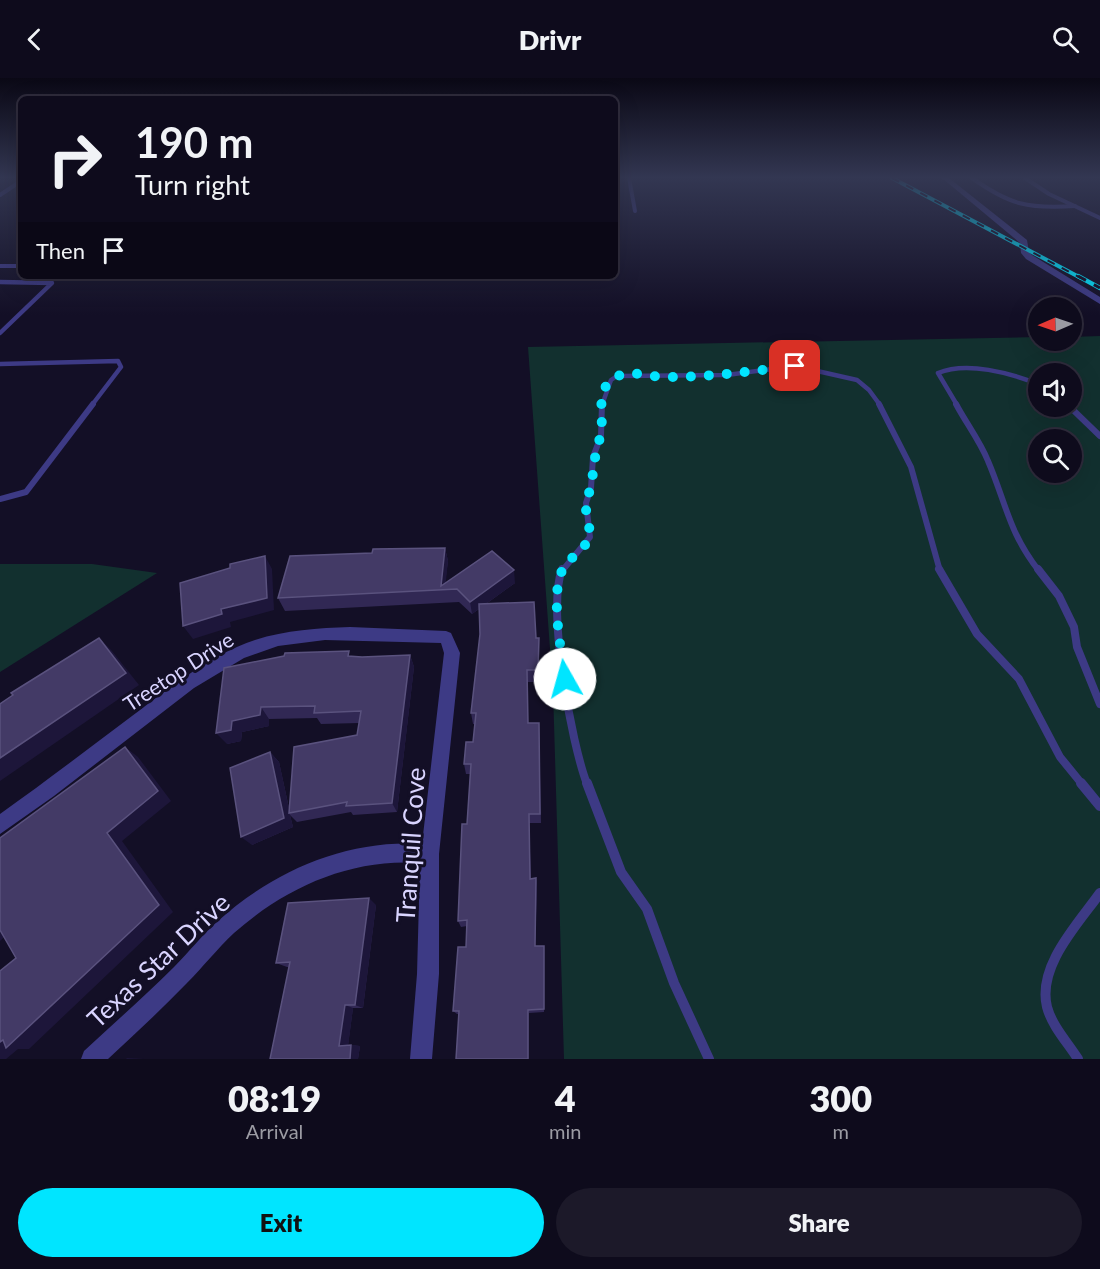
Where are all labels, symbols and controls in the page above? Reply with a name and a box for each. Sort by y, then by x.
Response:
icon: back [18,23,51,56]
text: Drivr [519,23,581,56]
icon: search [1049,23,1082,56]
text: 190 m [135,117,253,167]
icon: right [36,120,114,198]
text: Turn right [135,168,250,201]
icon: arrive [97,234,130,267]
text: Then [36,237,85,264]
north arrow [1028,297,1082,351]
map controls [1028,297,1082,483]
pin [769,340,820,391]
icon: arrive [778,349,811,382]
button: sound [1028,363,1082,417]
button: search [1028,429,1082,483]
street label: Treetop Drive [118,626,238,716]
position arrow [533,647,597,711]
street label: Tranquil Cove [389,766,431,924]
street label: Texas Star Drive [80,886,236,1034]
text: 08:19 [228,1076,321,1120]
text: 4 [555,1076,576,1120]
text: 300 [809,1076,872,1120]
text: Arrival [246,1119,303,1143]
text: min [549,1119,581,1143]
text: m [832,1119,849,1143]
button: Exit [18,1188,544,1257]
button: Share [556,1188,1082,1257]

